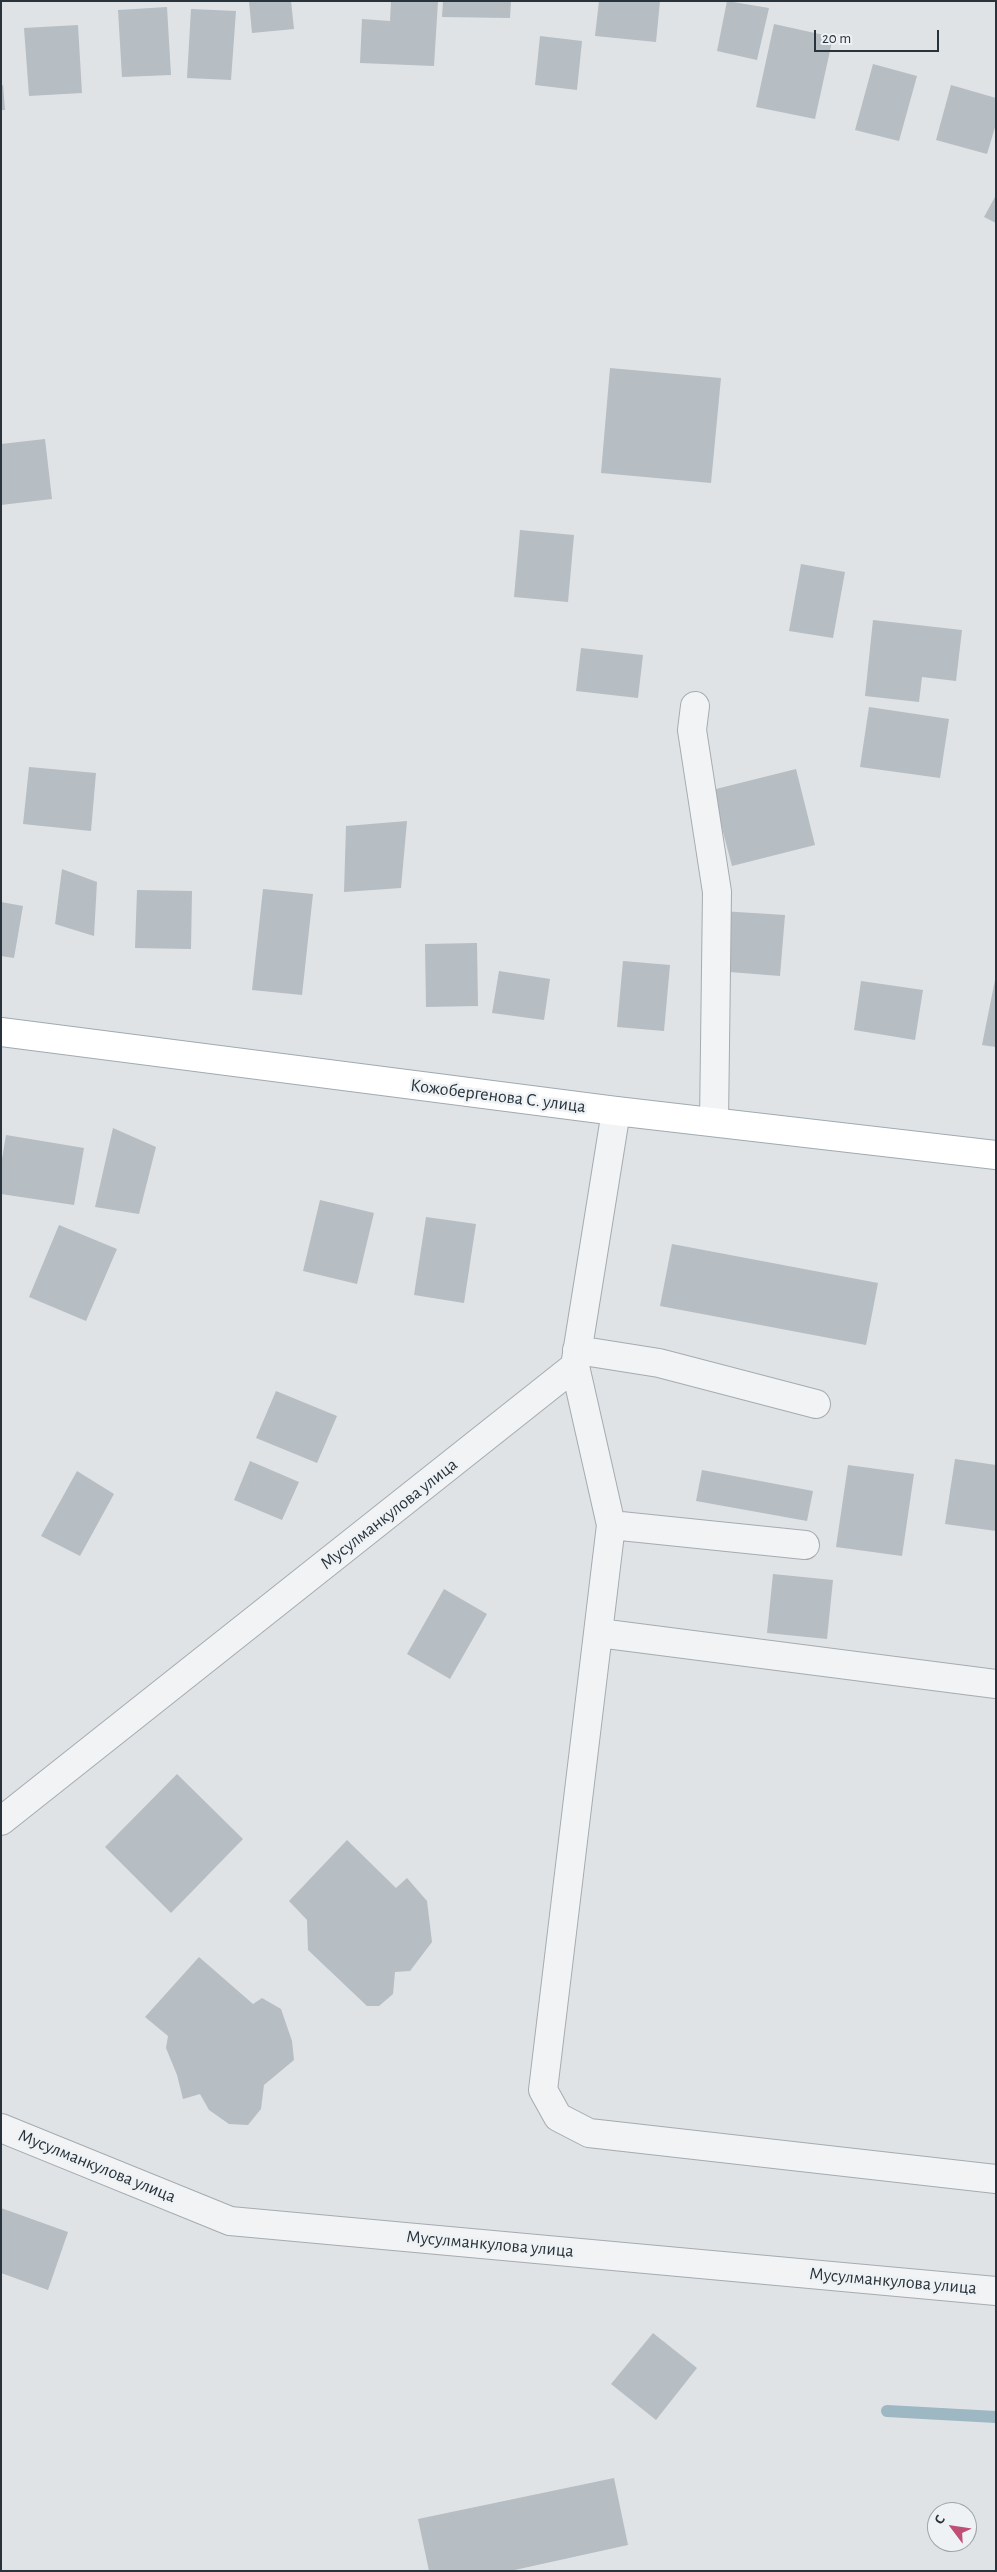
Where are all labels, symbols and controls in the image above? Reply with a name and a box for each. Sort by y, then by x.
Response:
scale bar [817,20,942,52]
text: 20 m [822,31,851,46]
street label: Кожобергенова С. улица [409,1075,587,1117]
street label: Мусулманкулова улица [316,1454,462,1574]
street label: Мусулманкулова улица [15,2124,179,2208]
street label: Мусулманкулова улица [405,2226,575,2262]
street label: Мусулманкулова улица [808,2263,978,2299]
north arrow [927,2502,977,2552]
text: С [932,2513,948,2527]

